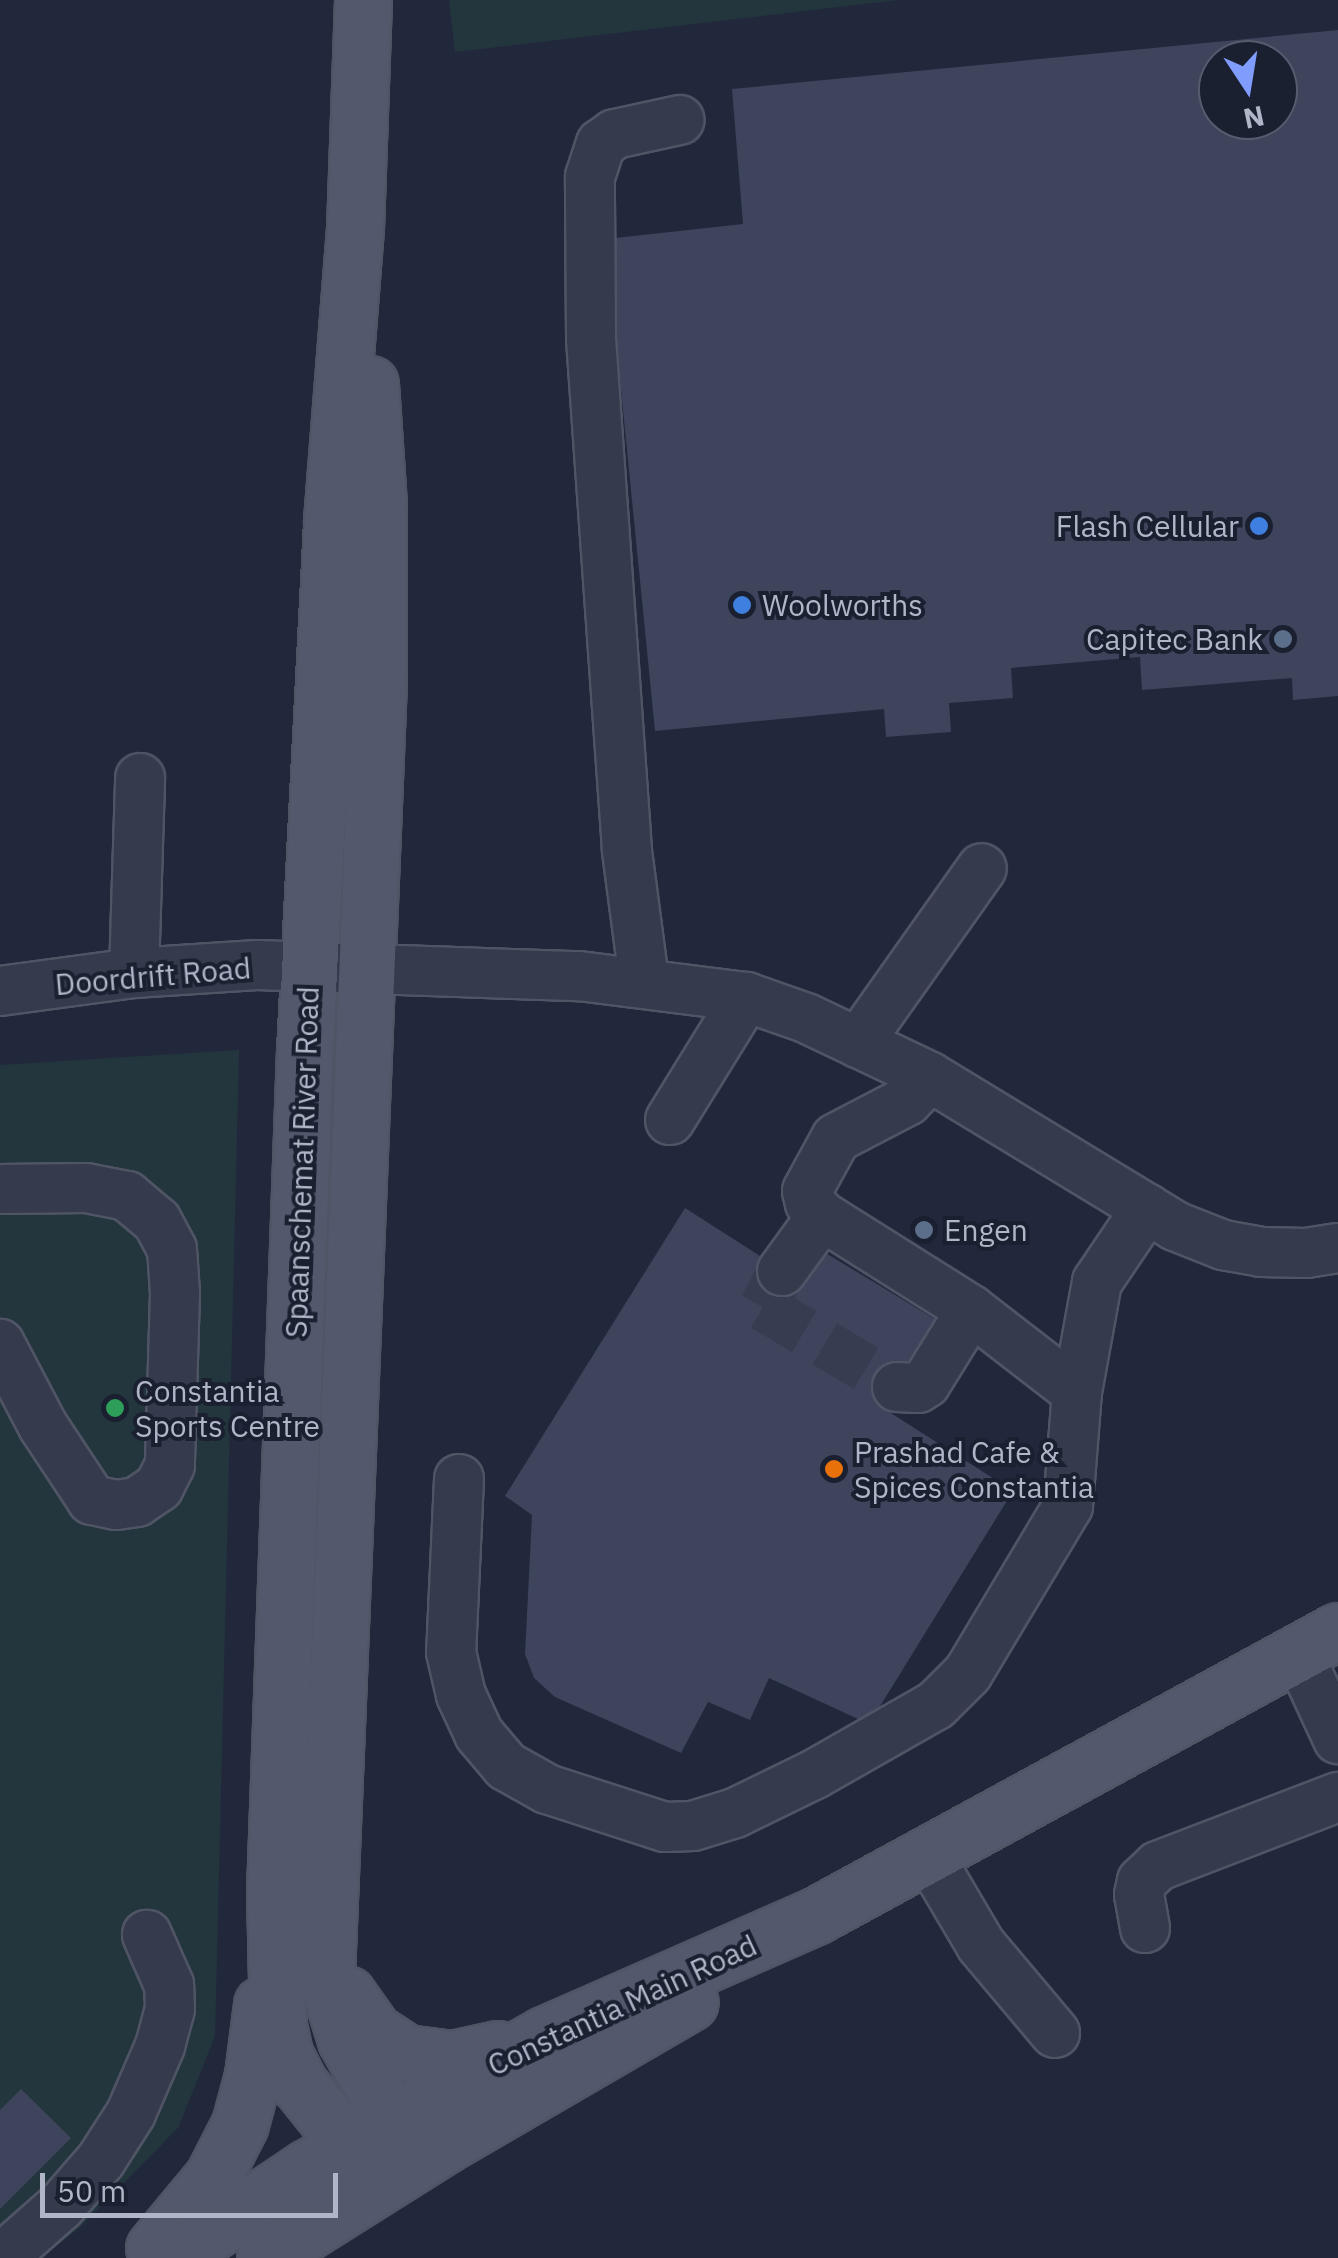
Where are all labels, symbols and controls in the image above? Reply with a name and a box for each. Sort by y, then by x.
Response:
north arrow [1198,40,1298,140]
text: N [1240,98,1268,138]
place label: Flash Cellular [1056,508,1239,544]
marker: Flash Cellular [1248,515,1270,537]
place label: Woolworths [762,587,923,623]
marker: Woolworths [731,594,753,616]
place label: Capitec Bank [1086,621,1263,657]
marker: Capitec Bank [1272,628,1294,650]
street label: Doordrift Road [53,949,253,1003]
street label: Spaanschemat River Road [278,986,326,1338]
place label: Engen [944,1212,1028,1248]
marker: Engen [913,1219,935,1241]
place label: Constantia Sports Centre [135,1373,320,1444]
marker: Constantia Sports Centre [104,1397,126,1419]
place label: Prashad Cafe & Spices Constantia [854,1434,1094,1504]
marker: Prashad Cafe & Spices Constantia [823,1458,845,1480]
street label: Constantia Main Road [482,1927,762,2083]
scale bar [45,2153,342,2215]
text: 50 m [57,2171,126,2210]

